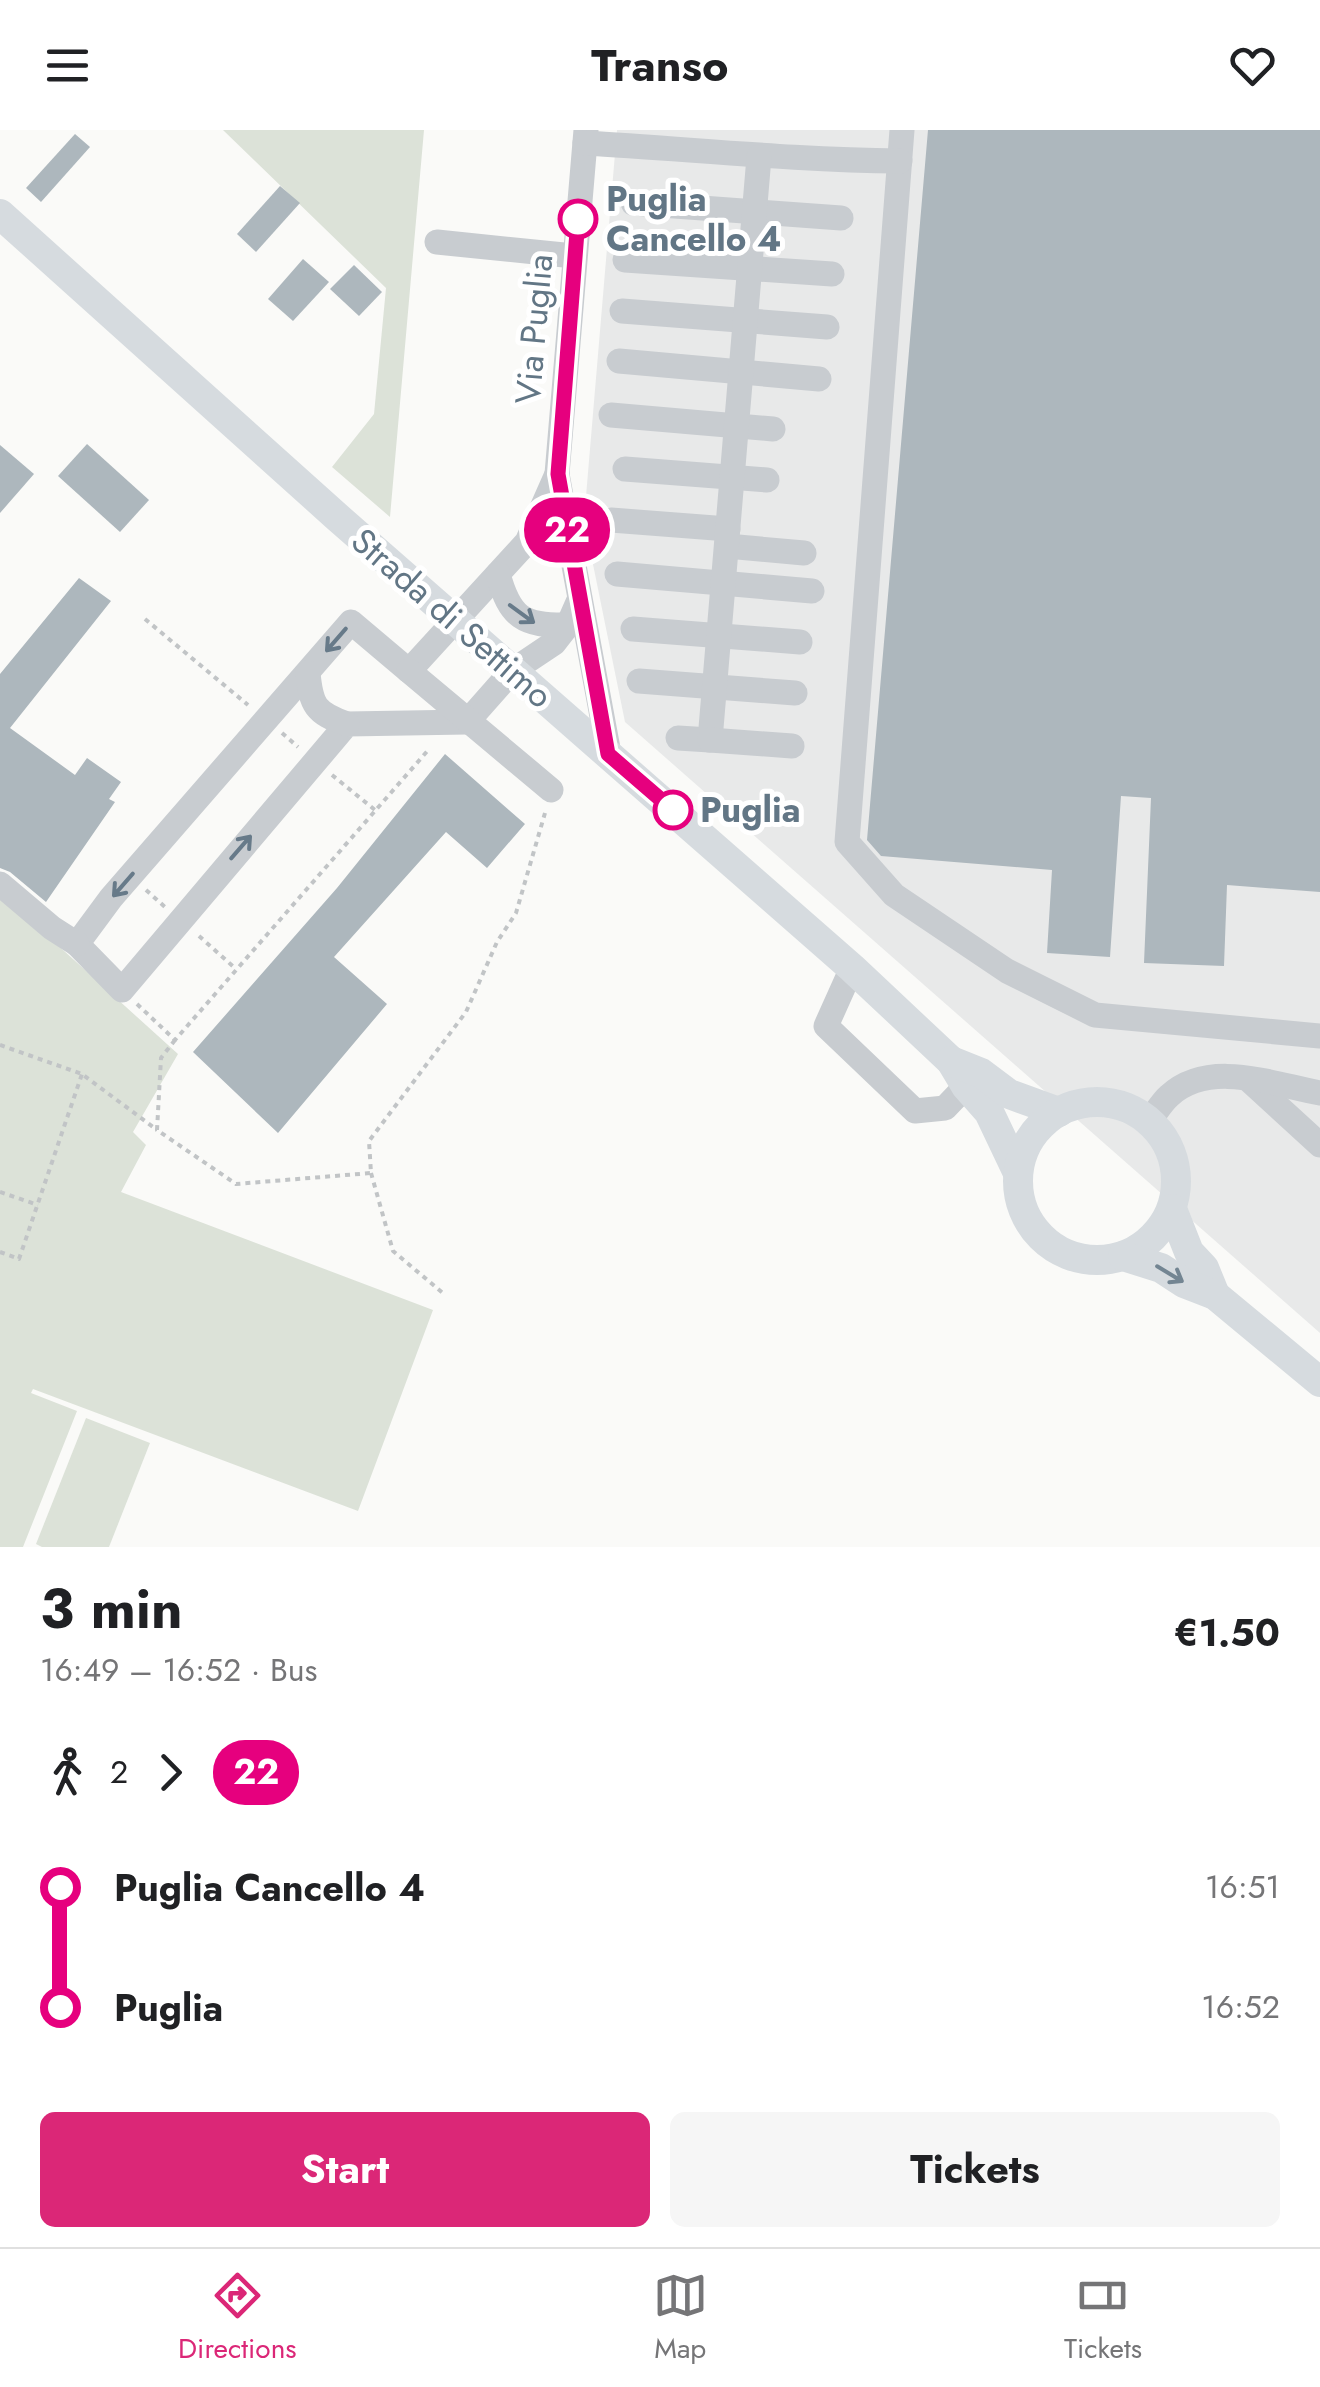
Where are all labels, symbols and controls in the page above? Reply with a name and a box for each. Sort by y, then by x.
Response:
text: Transo [591,33,729,98]
icon: menu [40,38,95,93]
icon: heart [1225,38,1280,93]
place label: Puglia Cancello 4 [606,174,781,264]
marker: Puglia Cancello 4 [559,200,597,238]
street label: Via Puglia [503,252,565,406]
line badge: 22 [522,498,612,562]
text: 22 [544,505,590,555]
street label: Strada di Settimo [340,516,564,720]
one-way arrow [508,603,535,624]
one-way arrow [325,626,347,652]
place label: Puglia [700,785,801,835]
marker: Puglia [654,791,692,829]
one-way arrow [230,834,252,860]
one-way arrow [111,872,134,897]
one-way arrow [1155,1264,1184,1284]
text: 3 min [40,1569,183,1649]
text: €1.50 [1174,1605,1280,1660]
text: 16:49 – 16:52 · Bus [40,1647,317,1693]
icon: walk [40,1745,95,1800]
icon: forward [143,1745,198,1800]
text: 22 [233,1747,279,1797]
text: 2 [110,1749,128,1795]
text: Puglia Cancello 4 [114,1860,425,1915]
text: 16:51 [1205,1864,1280,1910]
text: Puglia [114,1980,223,2035]
text: 16:52 [1201,1984,1280,2030]
button: Start [40,2112,650,2227]
button: Tickets [670,2112,1280,2227]
tab: Directions [178,2268,297,2369]
tab: Map [653,2268,708,2369]
tab: Tickets [1064,2268,1142,2369]

